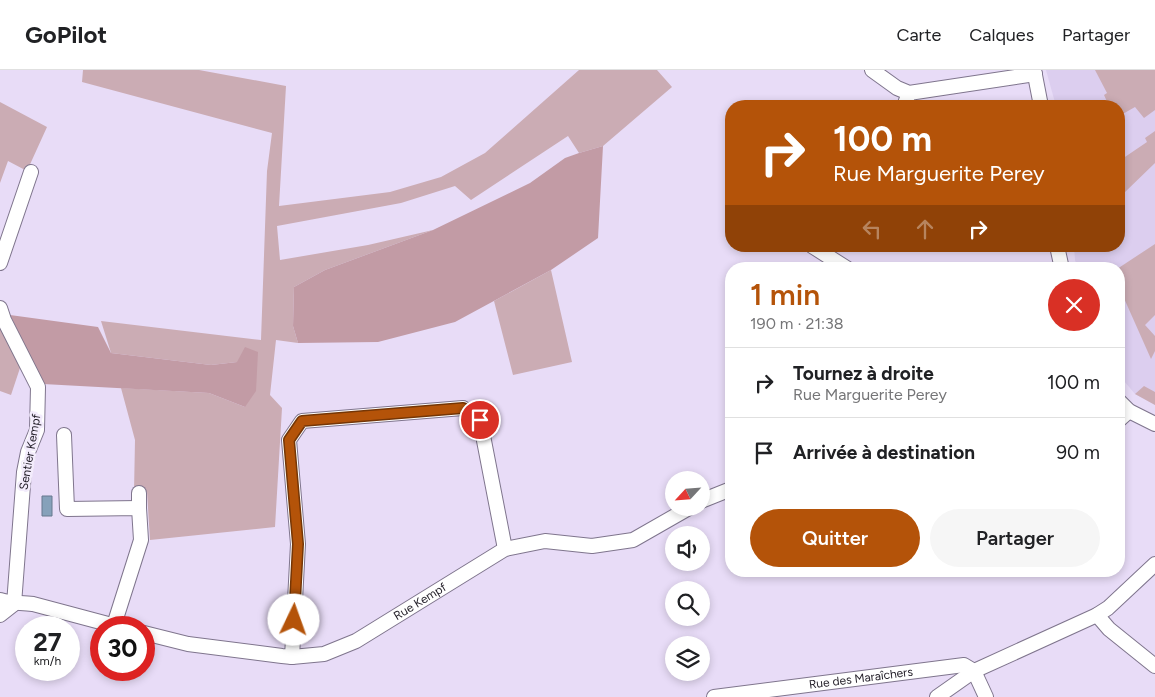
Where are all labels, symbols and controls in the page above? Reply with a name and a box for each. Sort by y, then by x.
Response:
text: GoPilot [25,20,107,49]
text: Carte [896,24,941,46]
text: Calques [969,24,1034,46]
text: Partager [1062,24,1130,46]
text: 100 m [833,118,932,160]
icon: right [750,120,815,185]
text: Rue Marguerite Perey [833,160,1044,187]
icon: left [858,215,886,243]
icon: ahead [911,215,939,243]
icon: right [964,215,992,243]
text: 1 min [750,276,820,313]
button: close [1048,279,1100,331]
text: 190 m · 21:38 [750,314,844,333]
text: Tournez à droite [793,362,934,385]
icon: right [750,369,778,397]
text: 100 m [1047,371,1100,394]
text: Rue Marguerite Perey [793,385,947,404]
pin [459,399,501,441]
icon: arrive [466,406,494,434]
street label: Sentier Kempf [16,412,44,491]
icon: arrive [750,439,778,467]
text: Arrivée à destination [793,441,975,464]
text: 90 m [1056,441,1100,464]
north arrow [665,471,710,516]
map controls [665,471,710,681]
button: Quitter [750,509,920,567]
button: Partager [930,509,1100,567]
button: sound [665,526,710,571]
street label: Rue Kempf [391,580,449,623]
button: search [665,581,710,626]
position arrow [267,593,319,645]
speed limit sign: 30 [90,616,155,681]
text: 27 [33,627,62,657]
button: layers [665,636,710,681]
text: km/h [34,654,61,668]
street label: Rue des Maraîchers [808,665,914,692]

